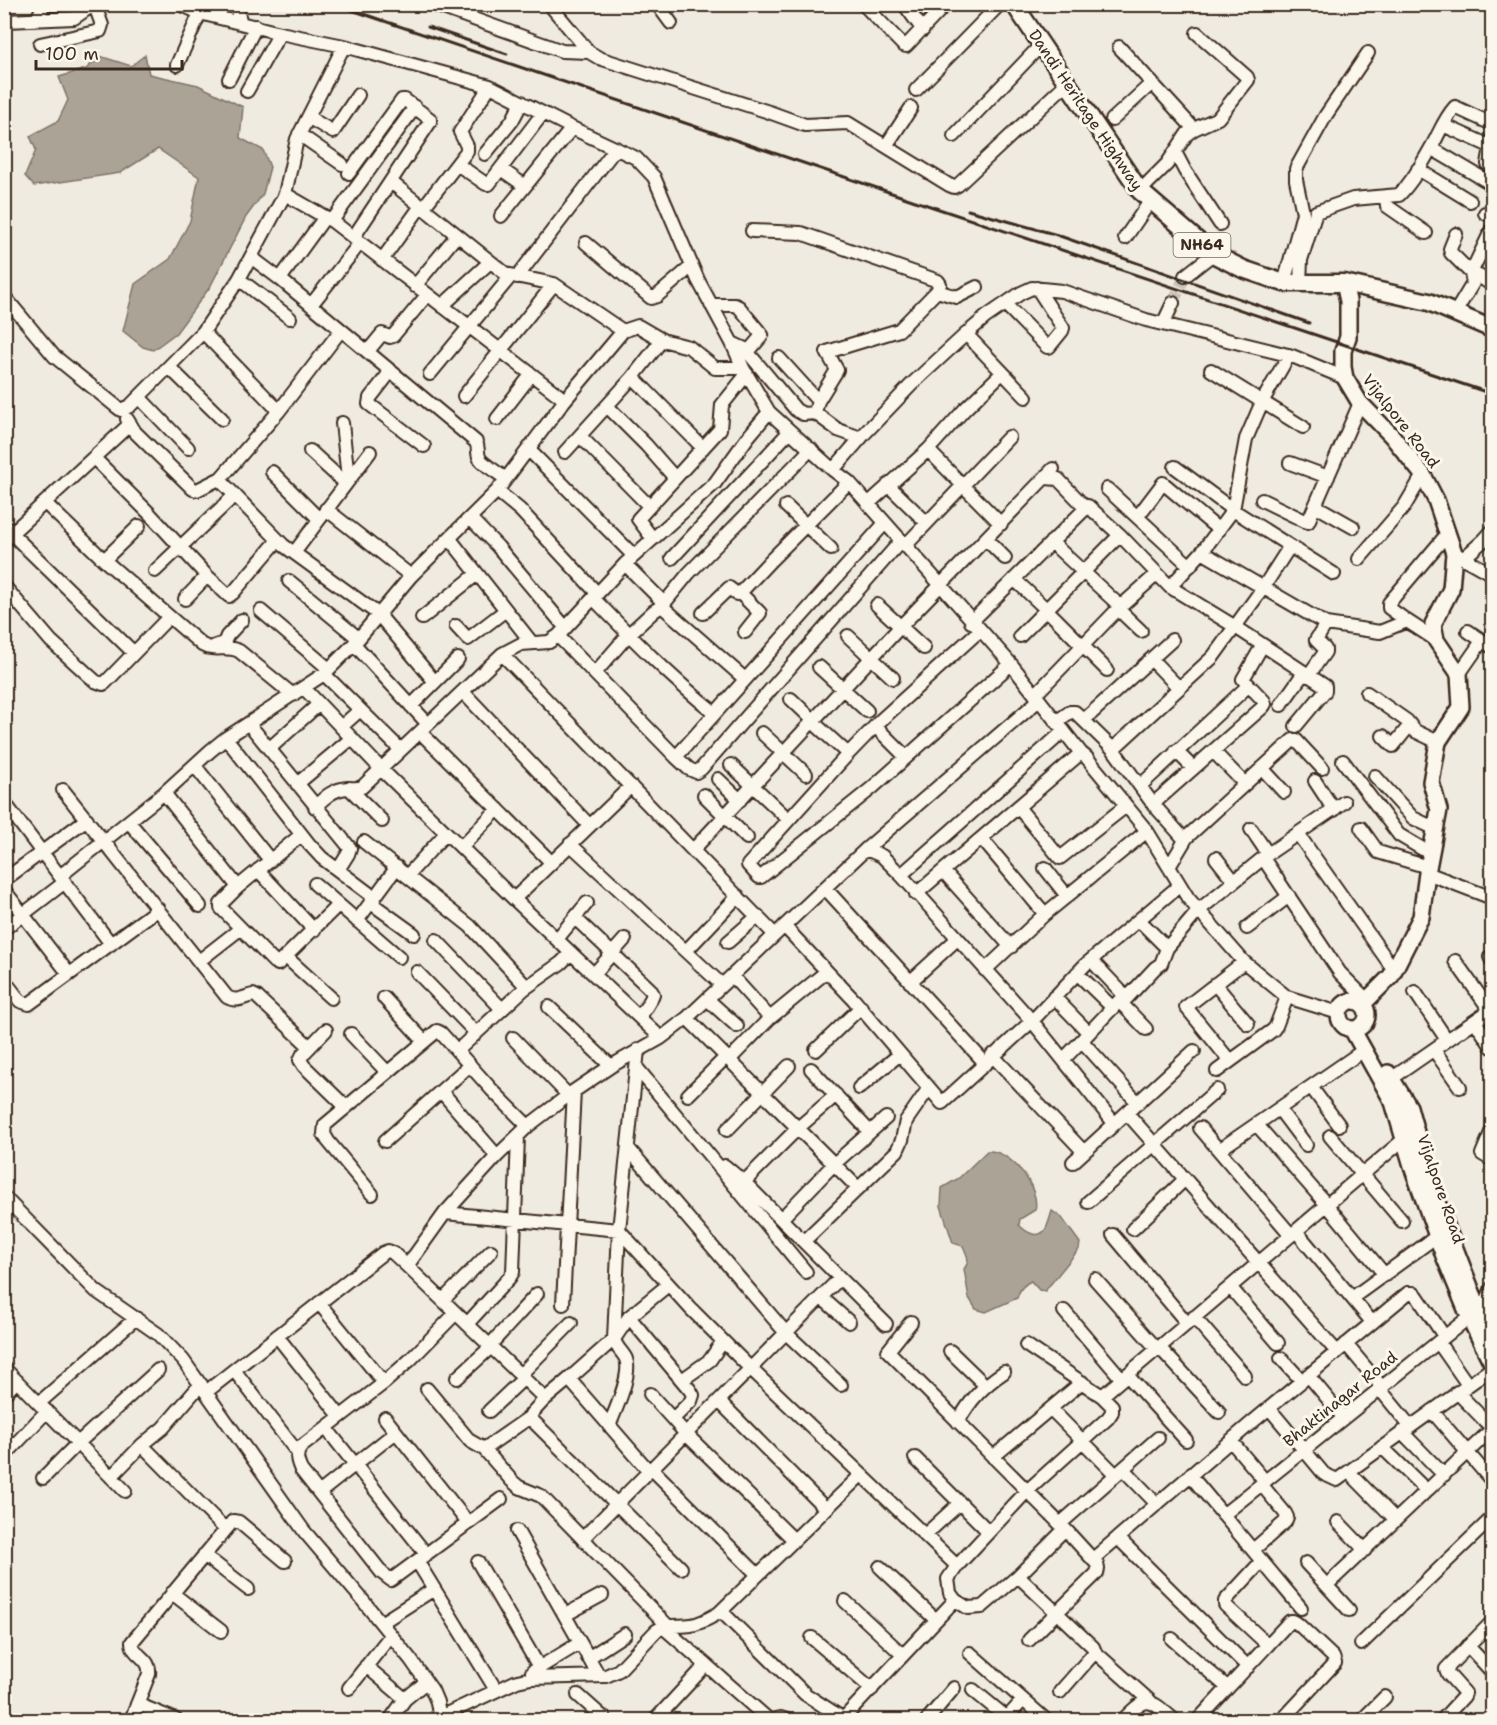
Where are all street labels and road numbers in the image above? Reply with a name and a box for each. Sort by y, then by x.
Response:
street label: Dandi Heritage Highway [1024,25,1148,195]
road number: NH64 [1174,233,1230,257]
street label: Vijalpore Road [1358,370,1444,472]
street label: Vijalpore Road [1412,1132,1470,1246]
street label: Bhaktinagar Road [1279,1346,1401,1452]

